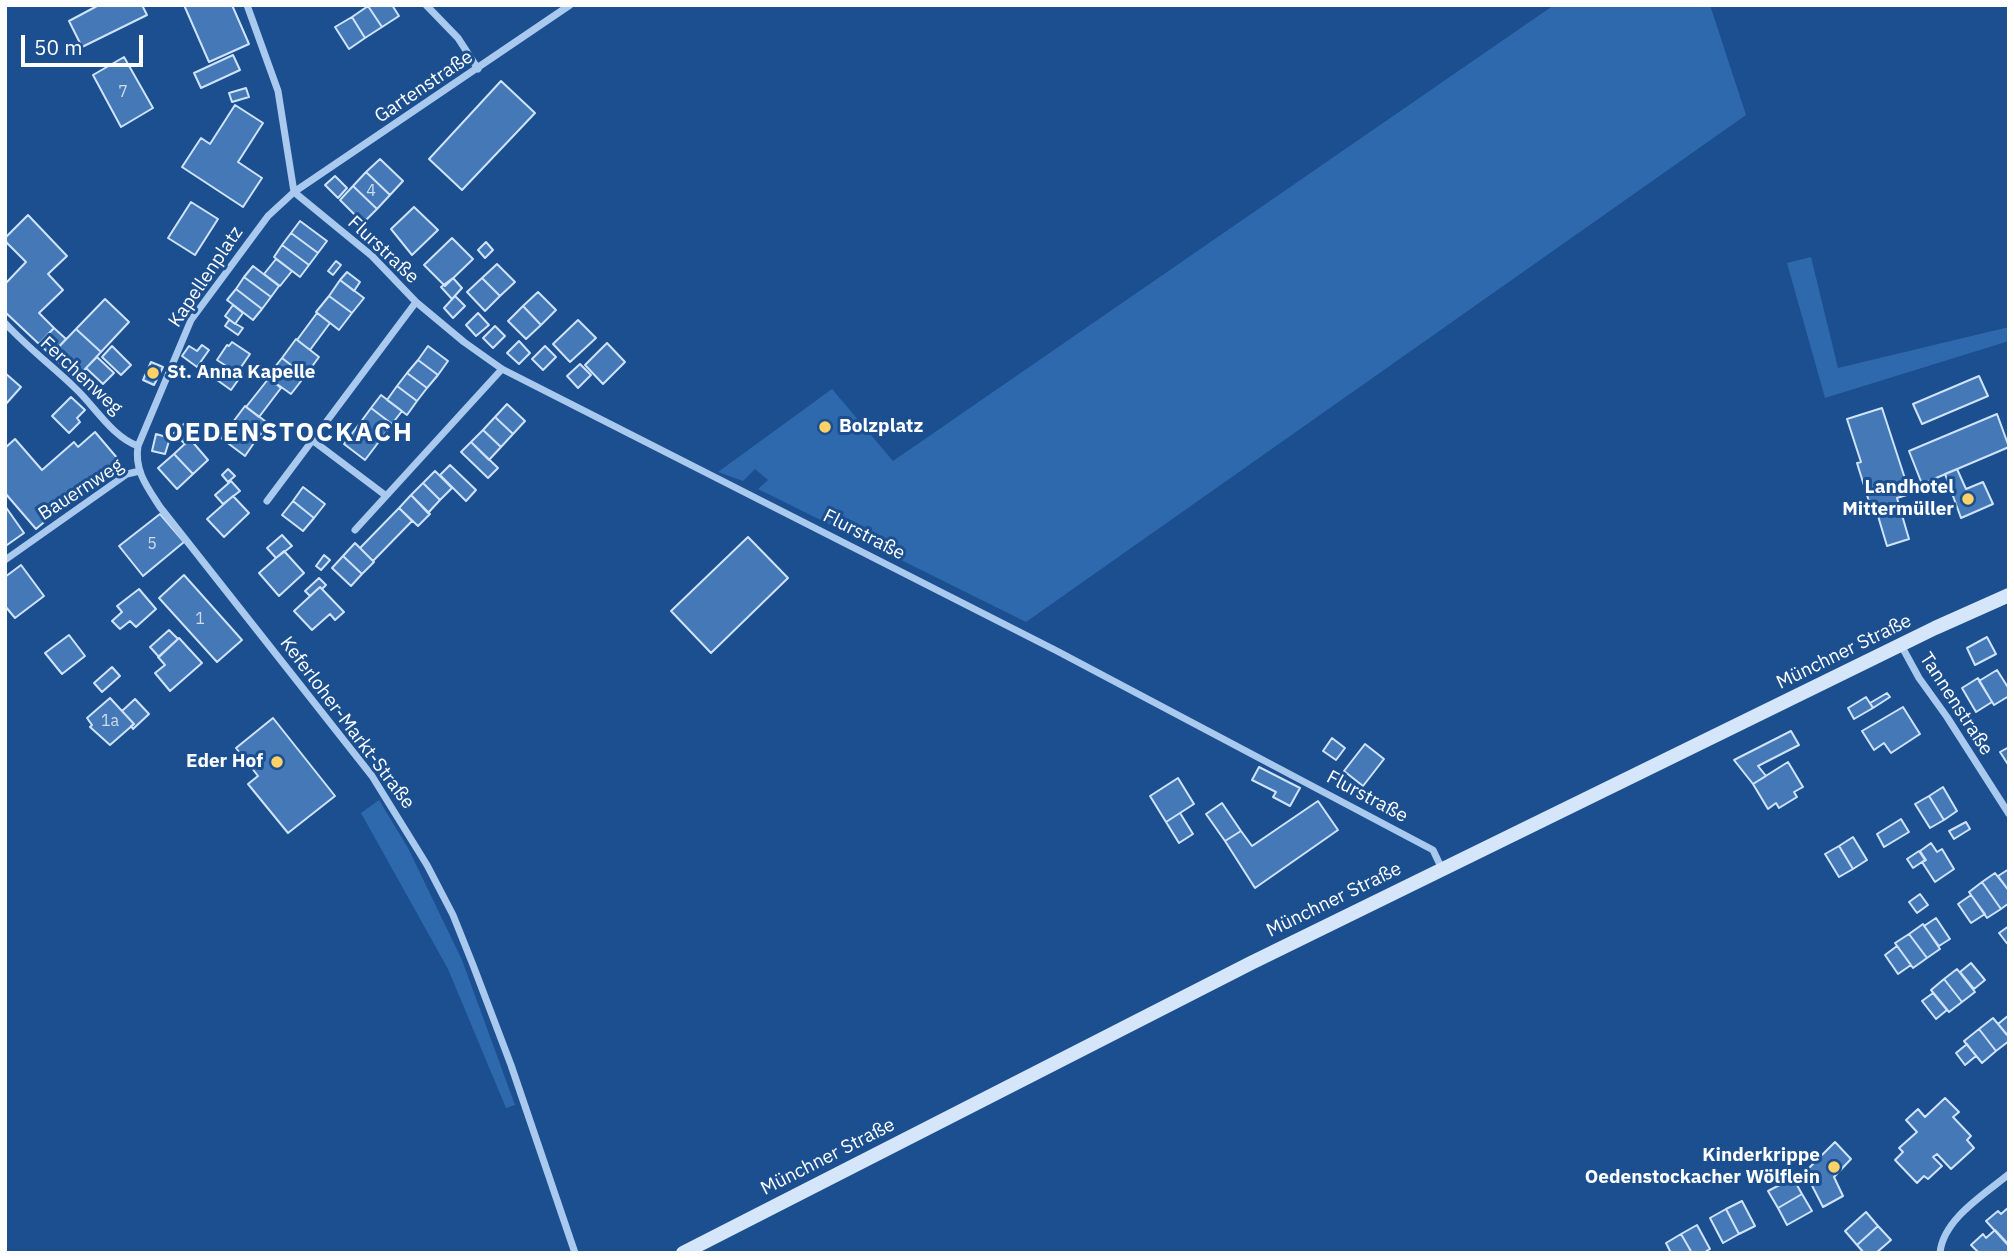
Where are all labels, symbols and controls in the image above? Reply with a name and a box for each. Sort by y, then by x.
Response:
scale bar [24,21,147,65]
text: 50 m [34,33,83,61]
street label: Gartenstraße [371,46,477,128]
house number: 7 [118,82,128,102]
house number: 4 [366,181,376,201]
street label: Flurstraße [343,211,423,289]
street label: Kapellenplatz [164,222,248,332]
street label: Ferchenweg [35,332,127,420]
place label: St. Anna Kapelle [167,362,315,384]
marker: St. Anna Kapelle [145,365,161,381]
place label: Bolzplatz [839,416,923,438]
district label: OEDENSTOCKACH [166,417,412,449]
marker: Bolzplatz [817,419,833,435]
street label: Bauernweg [34,454,128,526]
place label: Landhotel Mittermüller [1842,477,1954,521]
marker: Landhotel Mittermüller [1960,491,1976,507]
street label: Flurstraße [819,505,909,565]
house number: 5 [147,534,157,554]
house number: 1 [195,609,205,629]
street label: Münchner Straße [1773,609,1915,695]
street label: Keferloher-Markt-Straße [275,632,419,814]
street label: Tannenstraße [1914,648,1998,760]
house number: 1a [101,711,119,731]
place label: Eder Hof [186,751,263,773]
marker: Eder Hof [269,754,285,770]
street label: Flurstraße [1322,766,1412,828]
street label: Münchner Straße [1263,857,1405,943]
street label: Münchner Straße [757,1113,899,1201]
place label: Kinderkrippe Oedenstockacher Wölflein [1585,1145,1820,1189]
marker: Kinderkrippe Oedenstockacher Wölflein [1826,1159,1842,1175]

